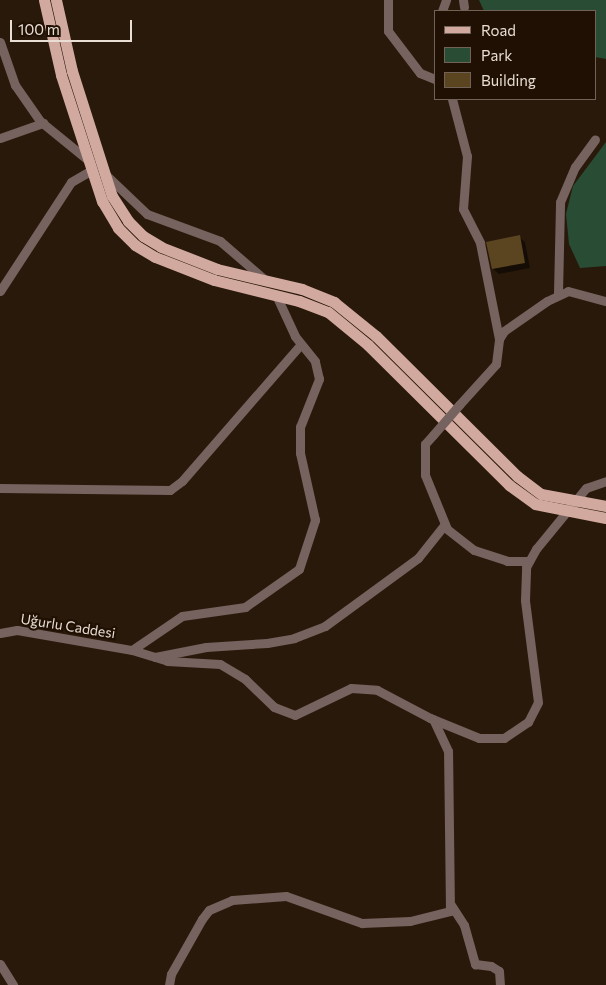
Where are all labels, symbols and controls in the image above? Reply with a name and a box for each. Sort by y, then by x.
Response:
scale bar [12,10,135,42]
legend [434,10,596,100]
text: 100 m [18,20,60,38]
text: Road [481,21,516,39]
text: Park [481,46,512,64]
text: Building [481,71,536,89]
street label: Uğurlu Caddesi [19,610,117,642]

